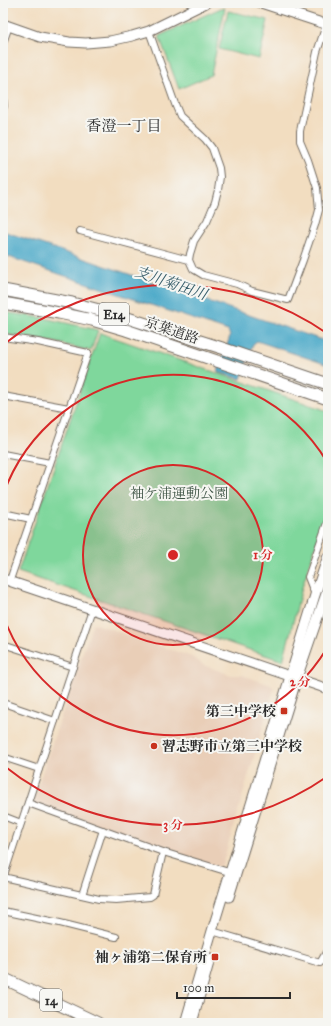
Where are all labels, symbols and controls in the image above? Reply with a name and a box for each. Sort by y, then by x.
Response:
district label: 香澄一丁目 [86,117,162,135]
water label: 支川菊田川 [133,262,211,304]
road number: E14 [99,303,129,325]
street label: 京葉道路 [143,313,201,348]
park label: 袖ケ浦運動公園 [130,485,228,502]
centre of rings [166,548,180,562]
text: 1 分 [253,548,273,562]
text: 2 分 [290,675,310,689]
place label: 第三中学校 [206,703,276,720]
marker: 第三中学校 [279,706,289,716]
place label: 習志野市立第三中学校 [162,738,302,755]
marker: 習志野市立第三中学校 [149,741,159,751]
text: 3 分 [163,818,183,833]
place label: 袖ヶ浦第二保育所 [95,949,207,966]
marker: 袖ヶ浦第二保育所 [210,952,220,962]
scale bar [177,974,290,1000]
text: 100 m [183,981,214,995]
road number: 14 [40,989,62,1011]

